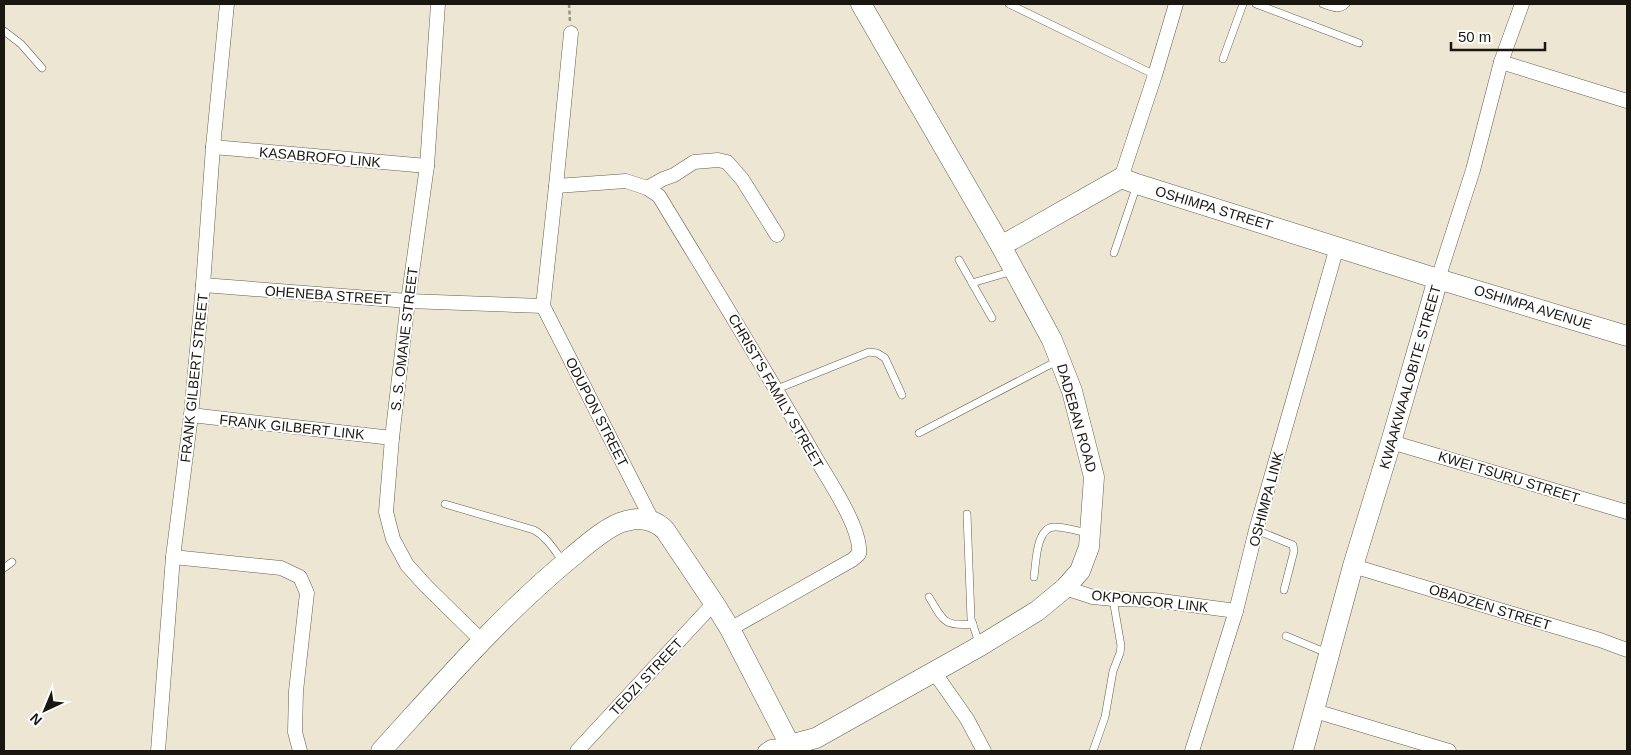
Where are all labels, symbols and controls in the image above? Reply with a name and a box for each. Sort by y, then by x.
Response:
scale bar [1451,20,1545,52]
text: 50 m [1458,28,1491,45]
street label: KASABROFO LINK [258,144,382,170]
street label: OSHIMPA STREET [1153,183,1275,234]
street label: S. S. OMANE STREET [387,266,421,412]
street label: OSHIMPA AVENUE [1472,281,1594,333]
street label: OHENEBA STREET [264,283,392,307]
street label: KWAAKWAALOBITE STREET [1376,283,1444,471]
street label: FRANK GILBERT STREET [177,292,211,463]
street label: CHRIST'S FAMILY STREET [725,311,827,471]
street label: ODUPON STREET [563,355,632,470]
street label: DADEBAN ROAD [1054,362,1100,474]
street label: FRANK GILBERT LINK [219,411,366,443]
street label: KWEI TSURU STREET [1436,448,1582,506]
street label: OSHIMPA LINK [1246,449,1287,548]
street label: OBADZEN STREET [1427,581,1553,633]
street label: OKPONGOR LINK [1091,587,1210,615]
street label: TEDZI STREET [606,635,686,719]
north arrow [20,685,70,735]
text: N [27,710,45,729]

